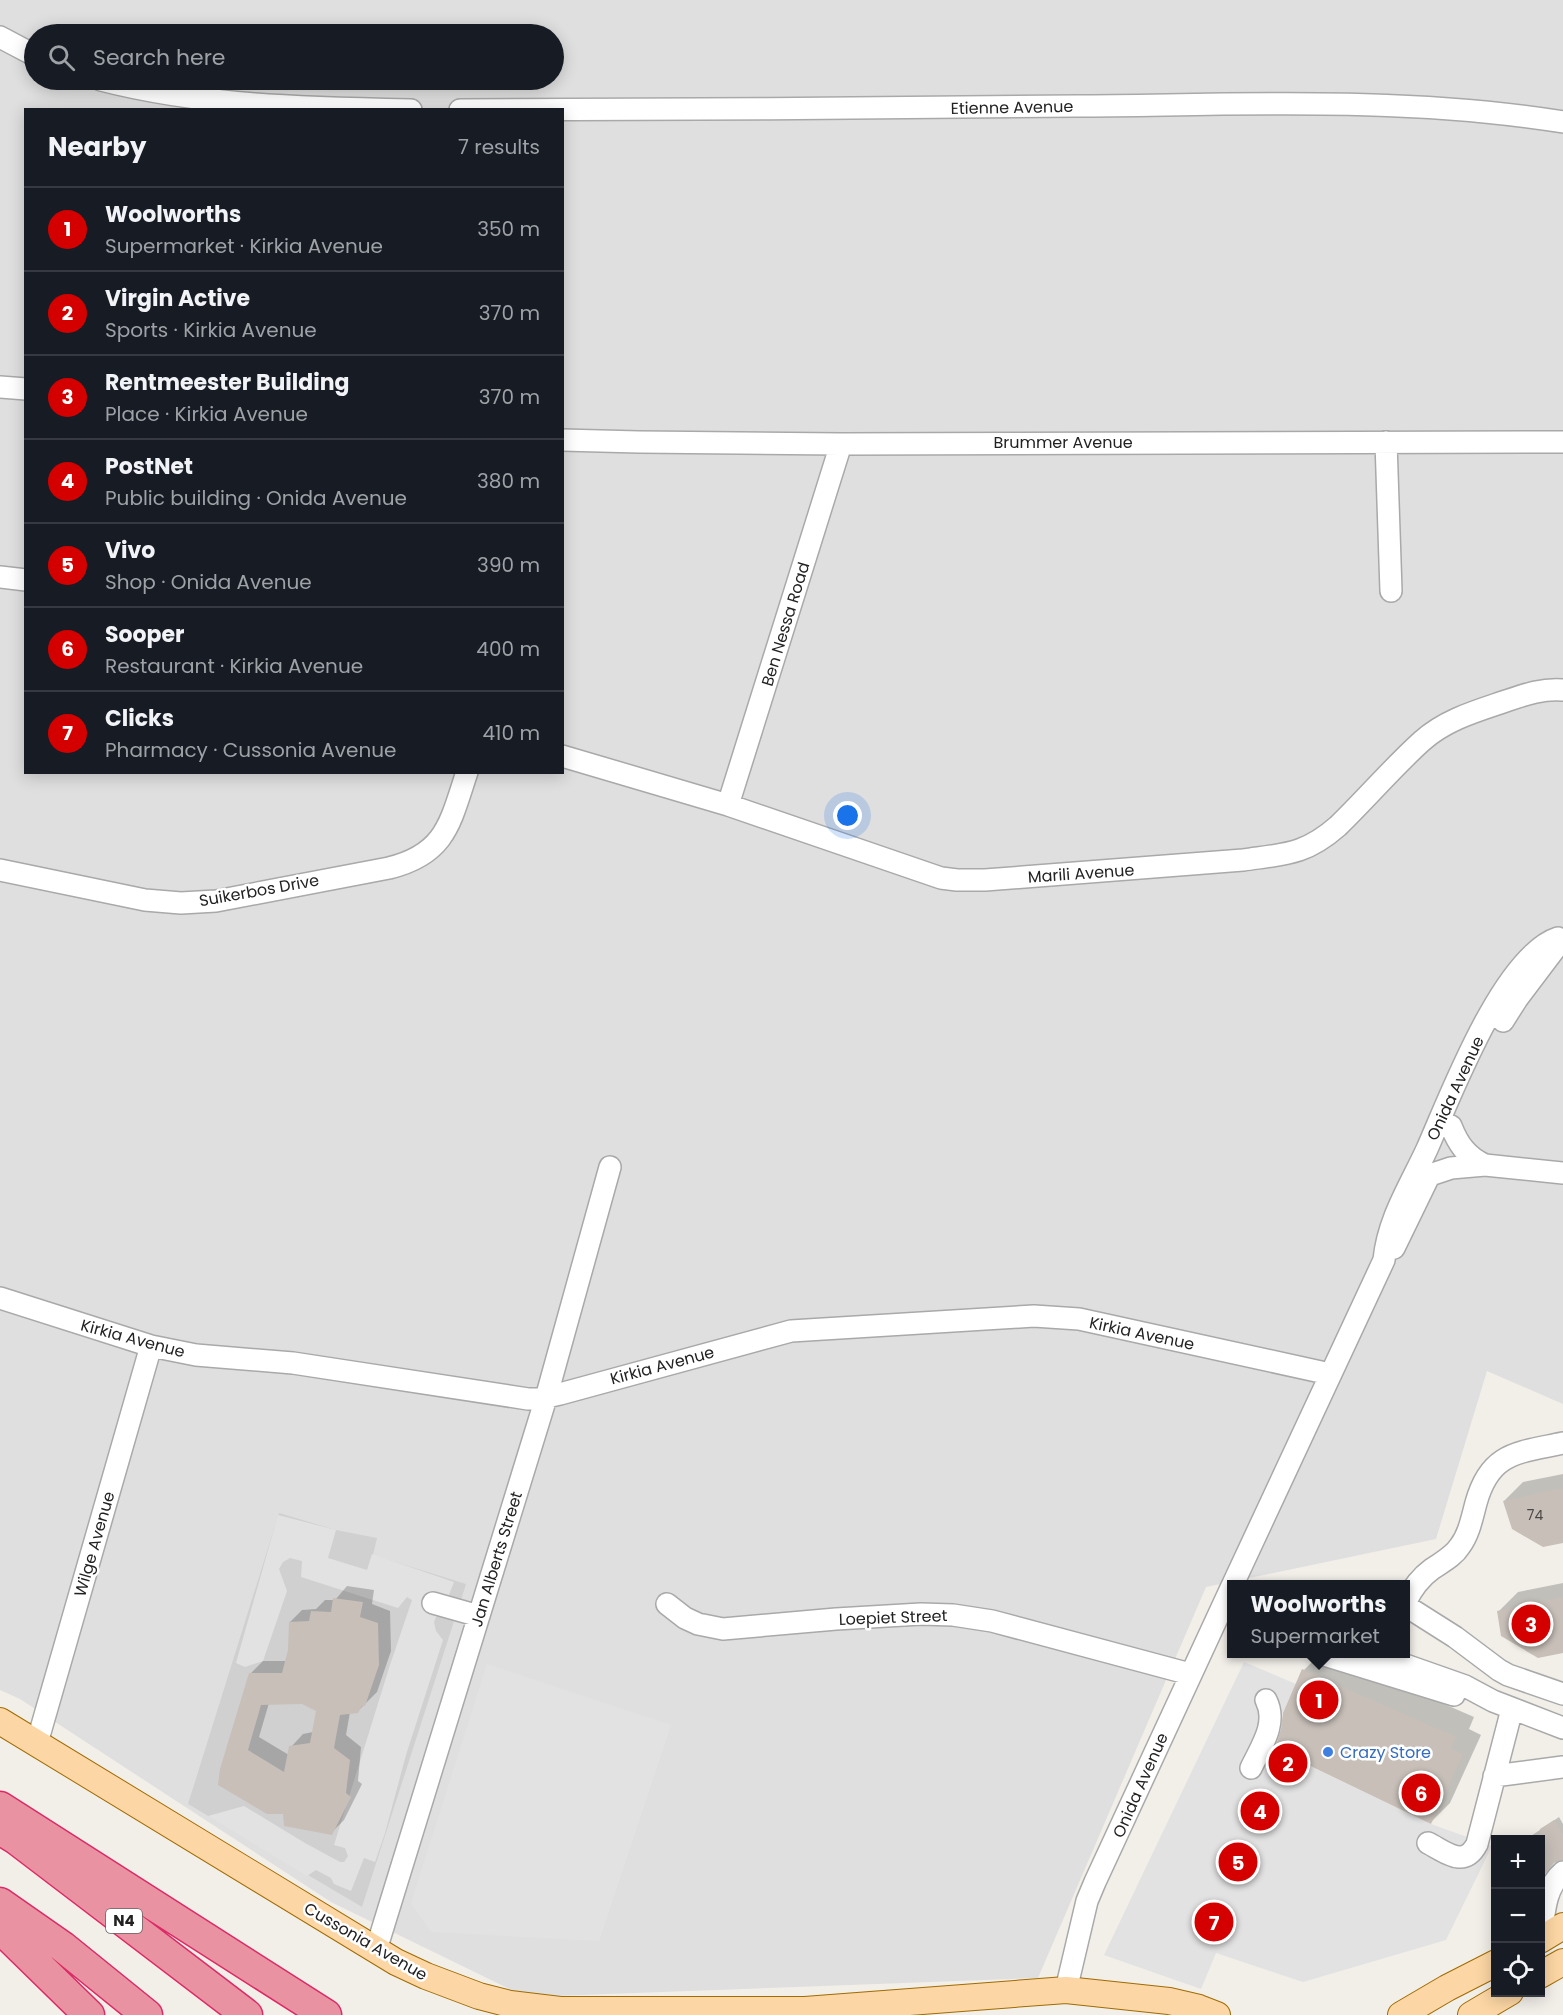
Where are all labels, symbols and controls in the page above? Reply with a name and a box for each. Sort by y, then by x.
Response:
search box [24,24,564,90]
icon: search [45,41,78,74]
text: Search here [93,42,226,73]
street label: Etienne Avenue [950,95,1074,120]
text: Nearby [48,129,146,165]
text: 7 results [458,133,540,161]
text: Woolworths [105,199,241,230]
text: 1 [64,215,71,243]
text: 350 m [477,215,540,243]
text: Supermarket · Kirkia Avenue [105,232,383,260]
text: Virgin Active [105,283,250,314]
text: 2 [62,299,73,327]
text: 370 m [479,299,540,327]
text: Sports · Kirkia Avenue [105,316,317,344]
text: Rentmeester Building [105,367,349,398]
text: 3 [61,383,74,411]
text: 370 m [479,383,540,411]
text: Place · Kirkia Avenue [105,400,308,428]
street label: Brummer Avenue [993,431,1133,454]
text: PostNet [105,451,193,482]
text: 4 [61,467,74,495]
text: 380 m [477,467,540,495]
text: Public building · Onida Avenue [105,484,407,512]
text: Vivo [105,535,155,566]
text: 5 [61,551,74,579]
text: 390 m [477,551,540,579]
street label: Ben Nessa Road [756,559,815,689]
text: Shop · Onida Avenue [105,568,312,596]
text: Sooper [105,619,184,650]
text: 6 [61,635,74,663]
text: 400 m [476,635,540,663]
text: Restaurant · Kirkia Avenue [105,652,363,680]
text: Clicks [105,703,174,734]
text: 7 [62,719,73,747]
text: 410 m [483,719,540,747]
text: Pharmacy · Cussonia Avenue [105,736,396,764]
your location [833,801,862,830]
street label: Marili Avenue [1027,858,1135,889]
street label: Suikerbos Drive [197,869,321,912]
street label: Onida Avenue [1421,1032,1490,1144]
street label: Kirkia Avenue [1087,1311,1197,1356]
street label: Kirkia Avenue [78,1314,188,1363]
street label: Kirkia Avenue [608,1341,717,1390]
street label: Jan Alberts Street [465,1488,528,1630]
street label: Wilge Avenue [68,1489,121,1599]
house number: 74 [1527,1505,1543,1525]
popup [1227,1580,1410,1658]
text: Woolworths [1250,1589,1387,1620]
pin: 3 [1512,1602,1550,1646]
street label: Loepiet Street [838,1604,948,1631]
text: Supermarket [1250,1622,1380,1650]
pin: 1 [1300,1678,1338,1722]
street label: Onida Avenue [1107,1729,1174,1841]
pin: 2 [1268,1740,1308,1786]
place label: Crazy Store [1340,1741,1431,1764]
marker: Crazy Store [1321,1745,1335,1759]
pin: 6 [1402,1770,1440,1816]
pin: 4 [1240,1788,1280,1834]
map controls [1491,1835,1545,1997]
button: + [1491,1835,1545,1889]
pin: 5 [1218,1840,1258,1884]
button: − [1491,1889,1545,1943]
street label: Cussonia Avenue [300,1897,432,1986]
pin: 7 [1194,1900,1234,1944]
road number: N4 [106,1909,142,1933]
button: locate [1491,1943,1545,1997]

